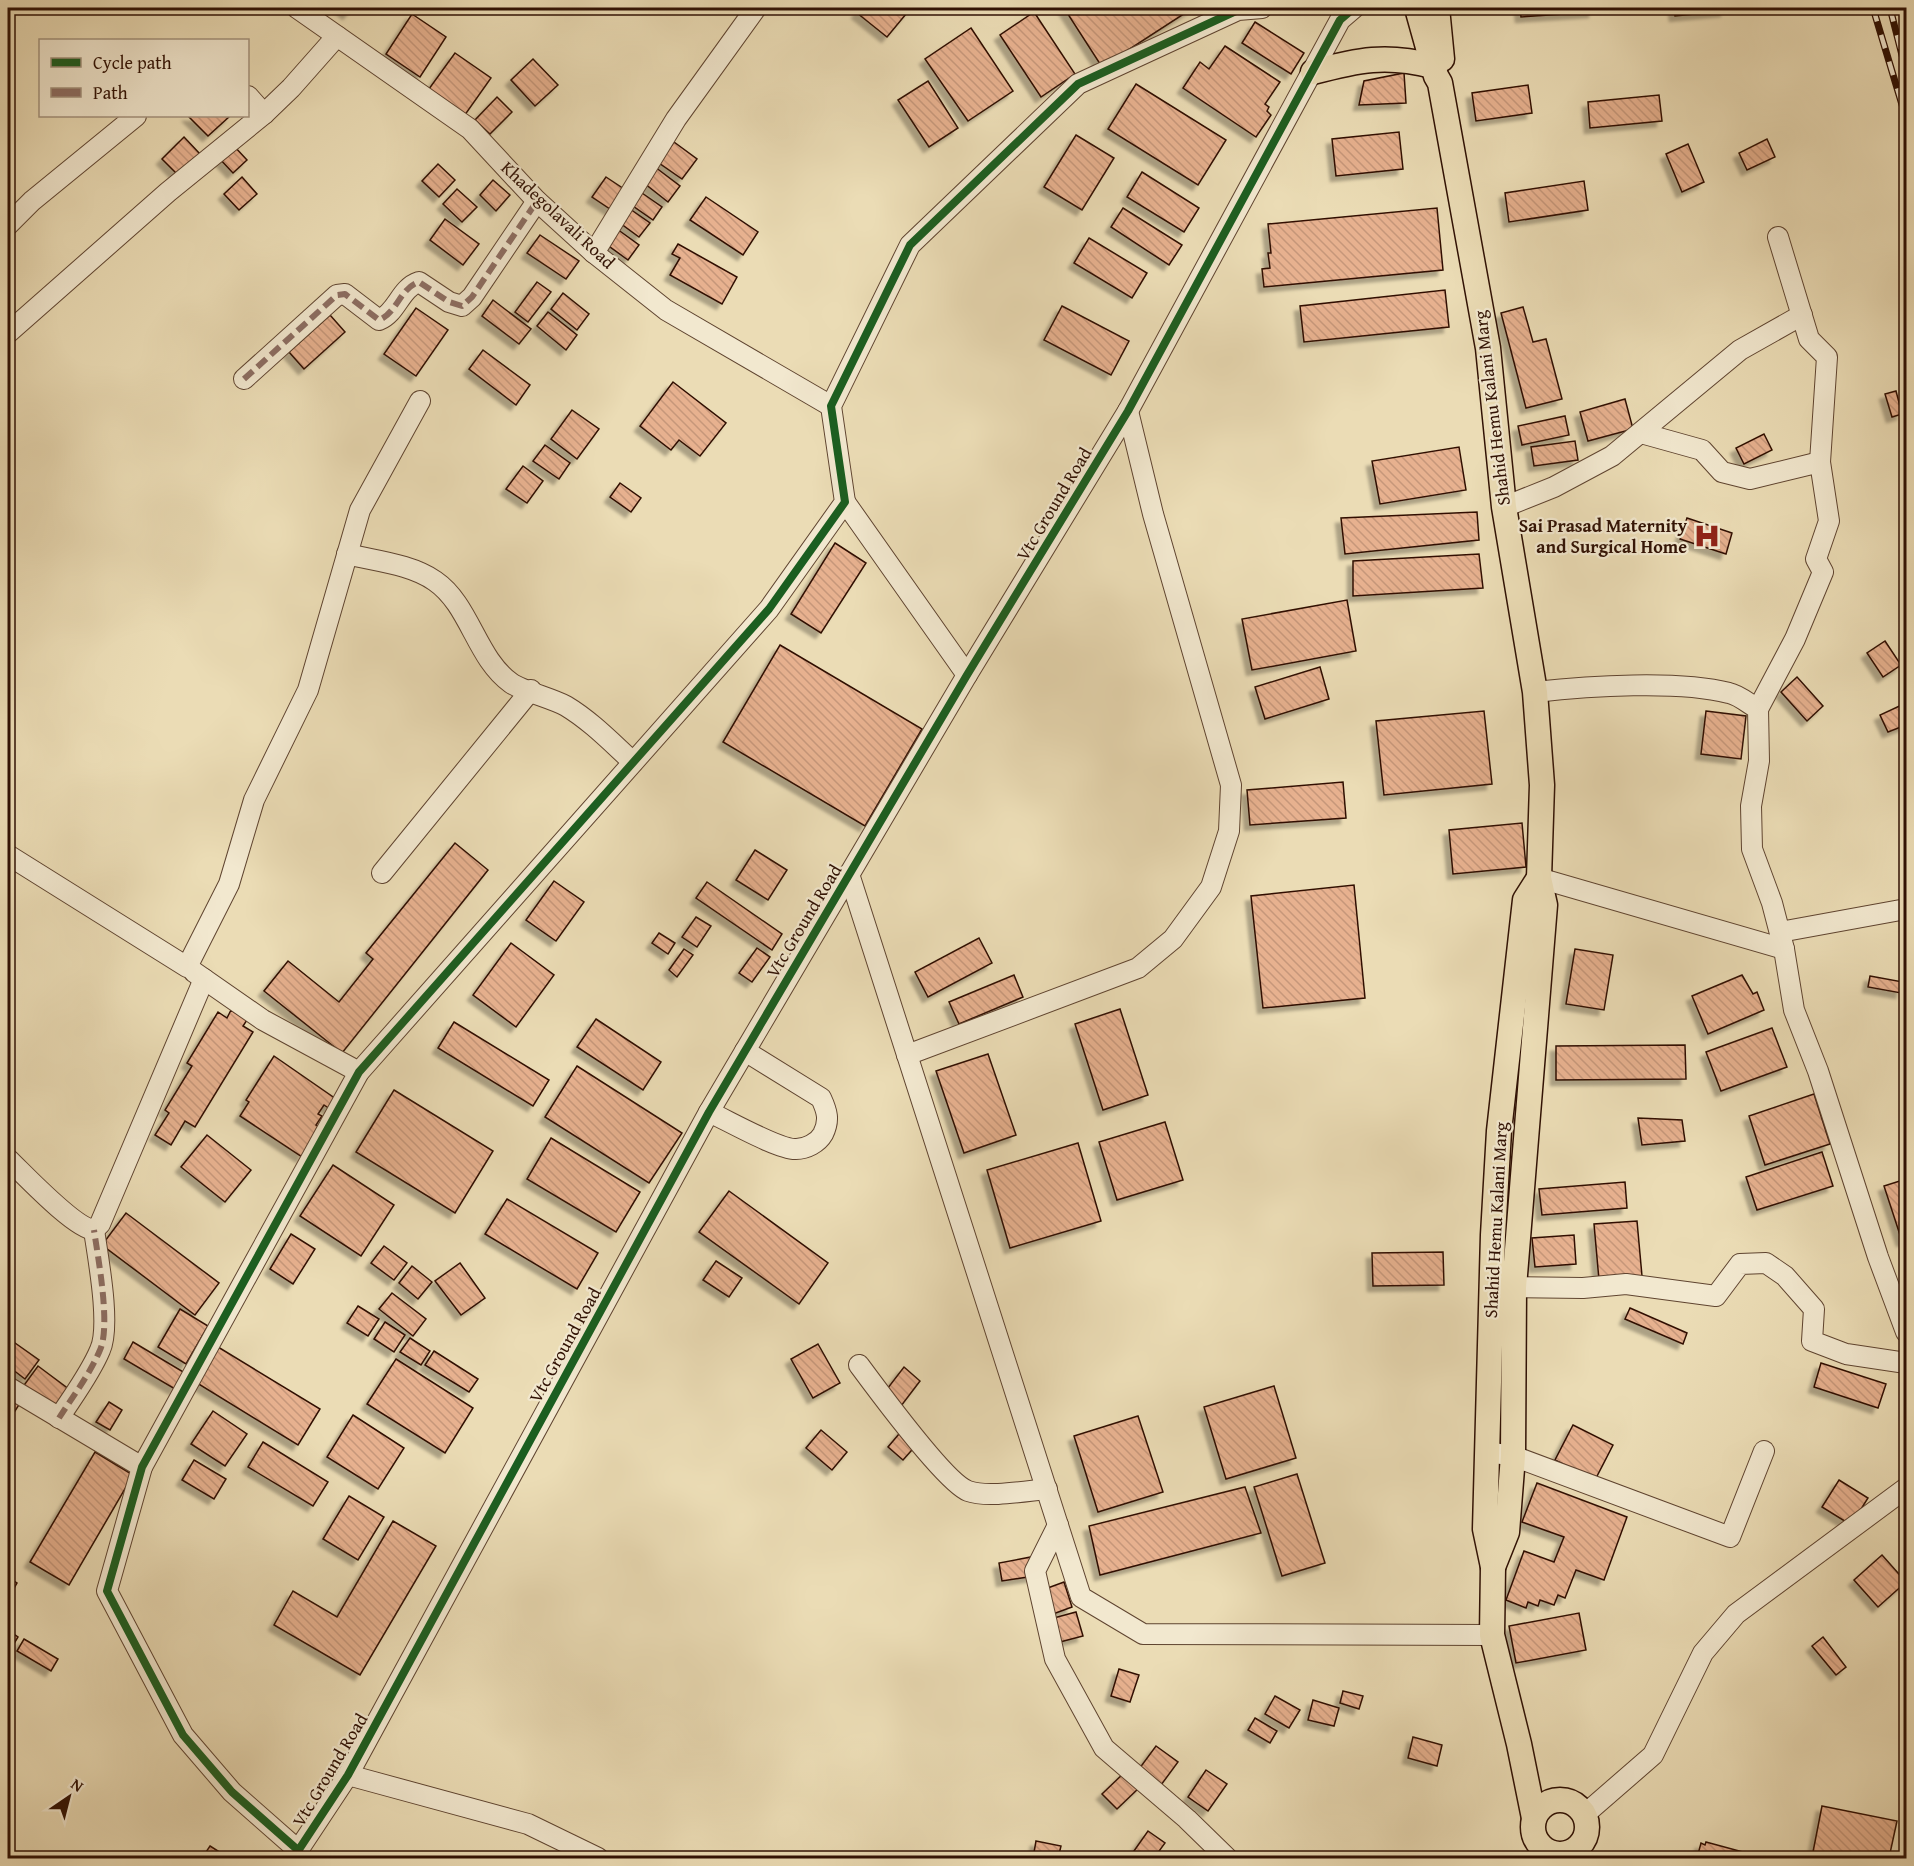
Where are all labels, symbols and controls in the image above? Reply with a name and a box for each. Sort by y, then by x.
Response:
legend [39,39,249,117]
text: Cycle path [93,49,172,76]
text: Path [93,79,128,106]
street label: Khadegolavali Road [495,154,622,275]
street label: Shahid Hemu Kalani Marg [1466,309,1517,507]
street label: Vtc Ground Road [1009,442,1098,566]
place label: Sai Prasad Maternity and Surgical Home [1519,512,1688,560]
hospital icon: Sai Prasad Maternity and Surgical Home [1692,521,1722,551]
street label: Vtc Ground Road [759,859,848,983]
street label: Shahid Hemu Kalani Marg [1477,1121,1514,1319]
street label: Vtc Ground Road [522,1282,608,1407]
street label: Vtc Ground Road [285,1708,374,1832]
north arrow [39,1767,99,1827]
text: N [66,1772,89,1798]

